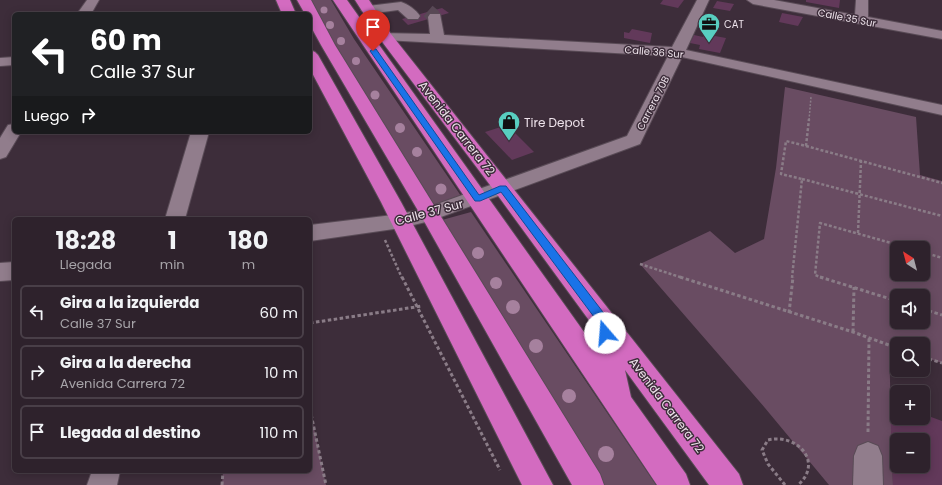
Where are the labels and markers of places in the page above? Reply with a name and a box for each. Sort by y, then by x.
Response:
pin [356,10,390,51]
office icon: CAT [696,11,722,44]
place label: CAT [724,17,744,32]
shop icon: Tire Depot [496,109,522,142]
place label: Tire Depot [524,114,585,131]

